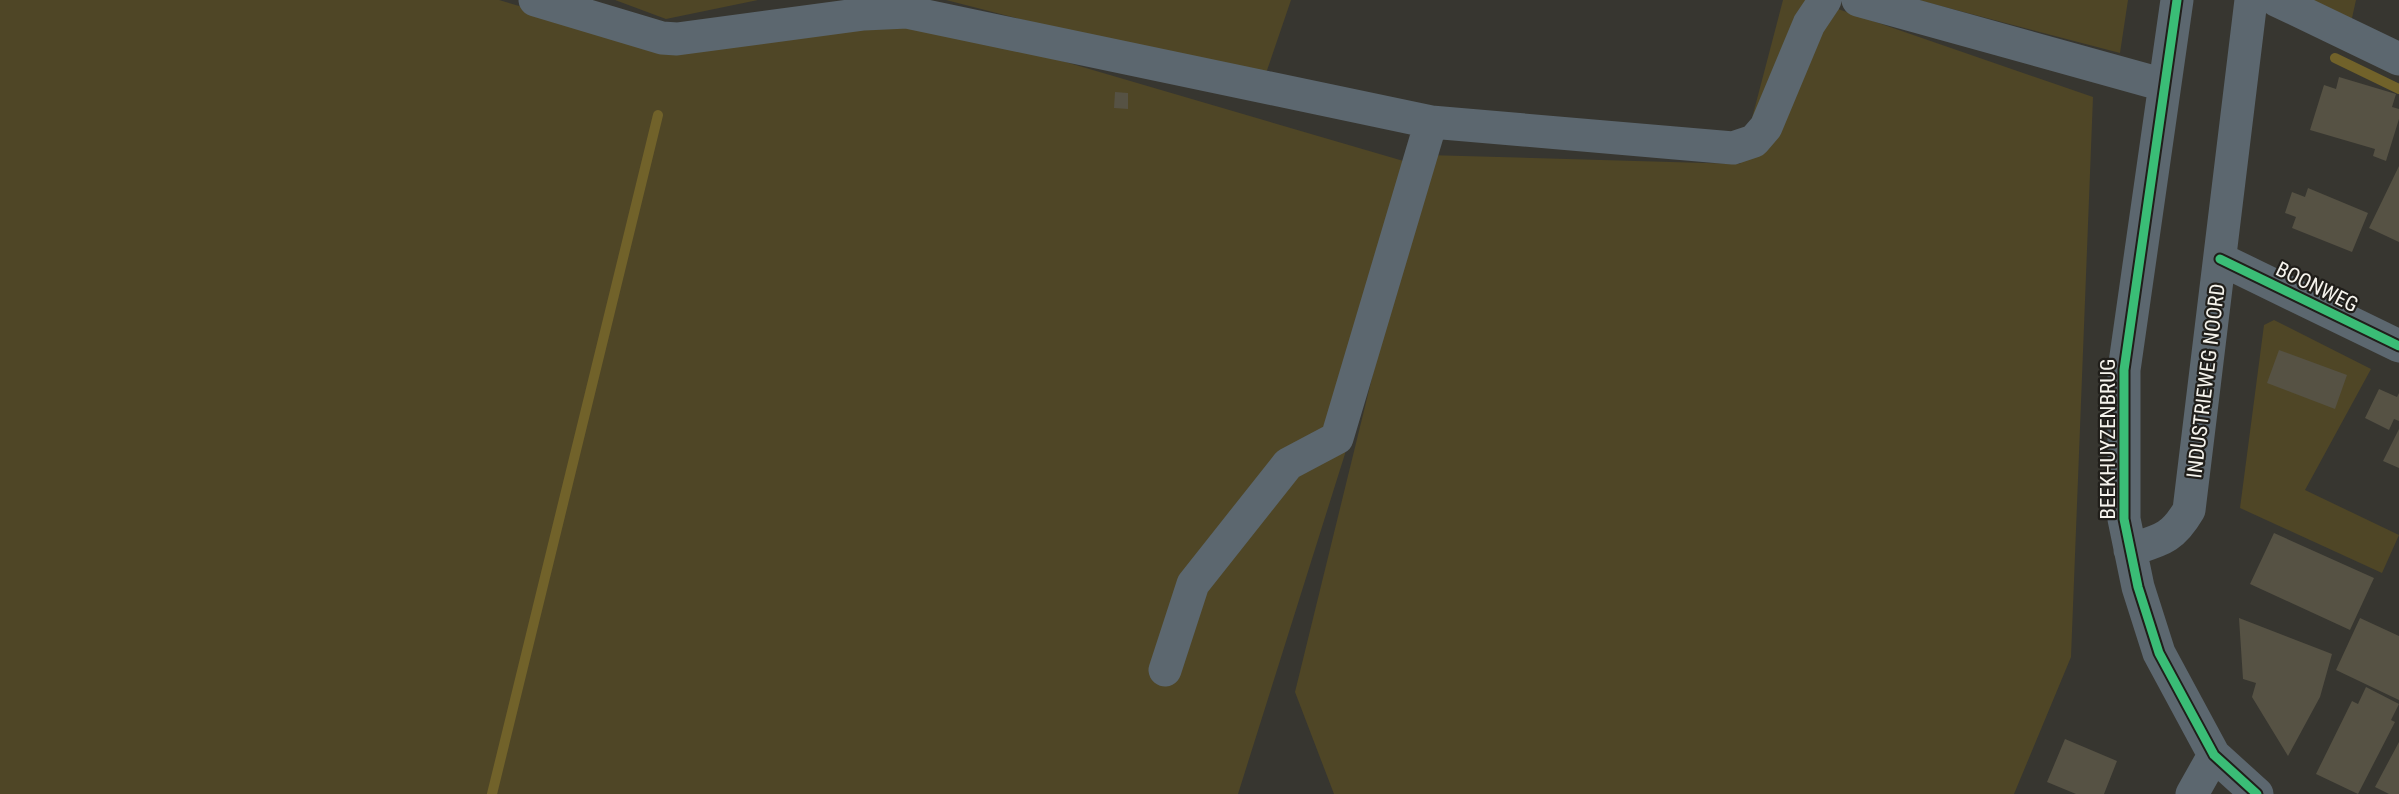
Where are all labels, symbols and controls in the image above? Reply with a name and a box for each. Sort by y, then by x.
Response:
street label: BOONWEG [2272,257,2362,317]
street label: INDUSTRIEWEG NOORD [2182,282,2230,480]
street label: BEEKHUYZENBRUG [2096,359,2120,519]

